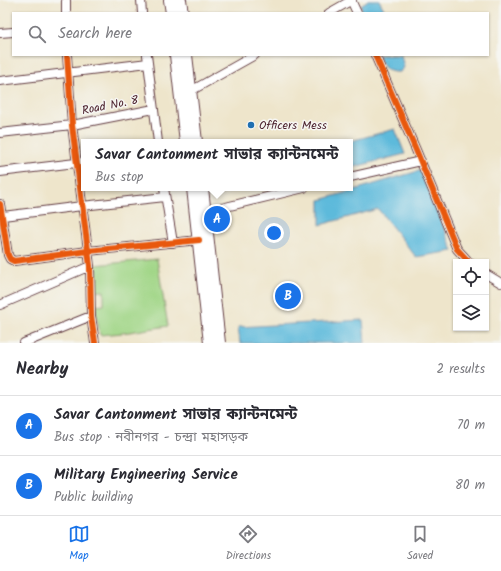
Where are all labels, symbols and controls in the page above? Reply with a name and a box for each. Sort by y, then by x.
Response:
search box [12,12,489,56]
text: Search here [58,22,132,46]
icon: search [26,23,48,45]
street label: Road No. 8 [80,91,141,120]
place label: Officers Mess [259,116,327,135]
marker: Officers Mess [246,120,256,130]
popup [81,139,353,191]
text: Savar Cantonment সাভার ক্যান্টনমেন্ট [95,143,339,167]
text: Bus stop [95,167,143,188]
pin: A [204,204,230,234]
your location [264,223,284,243]
map controls [453,259,489,331]
button: locate [453,259,489,295]
pin: B [275,281,301,311]
button: layers [453,295,489,331]
text: Nearby [16,356,68,383]
text: 2 results [437,359,485,380]
text: Savar Cantonment সাভার ক্যান্টনমেন্ট [54,403,297,427]
text: A [25,415,33,436]
text: 70 m [457,415,485,436]
text: Bus stop · নবীনগর - চন্দ্রা মহাসড়ক [54,427,248,448]
text: Military Engineering Service [54,463,238,487]
text: B [25,475,33,496]
text: 80 m [455,475,485,496]
text: Public building [54,487,133,508]
tab: Map [68,523,90,565]
tab: Directions [226,523,271,565]
tab: Saved [407,523,433,565]

